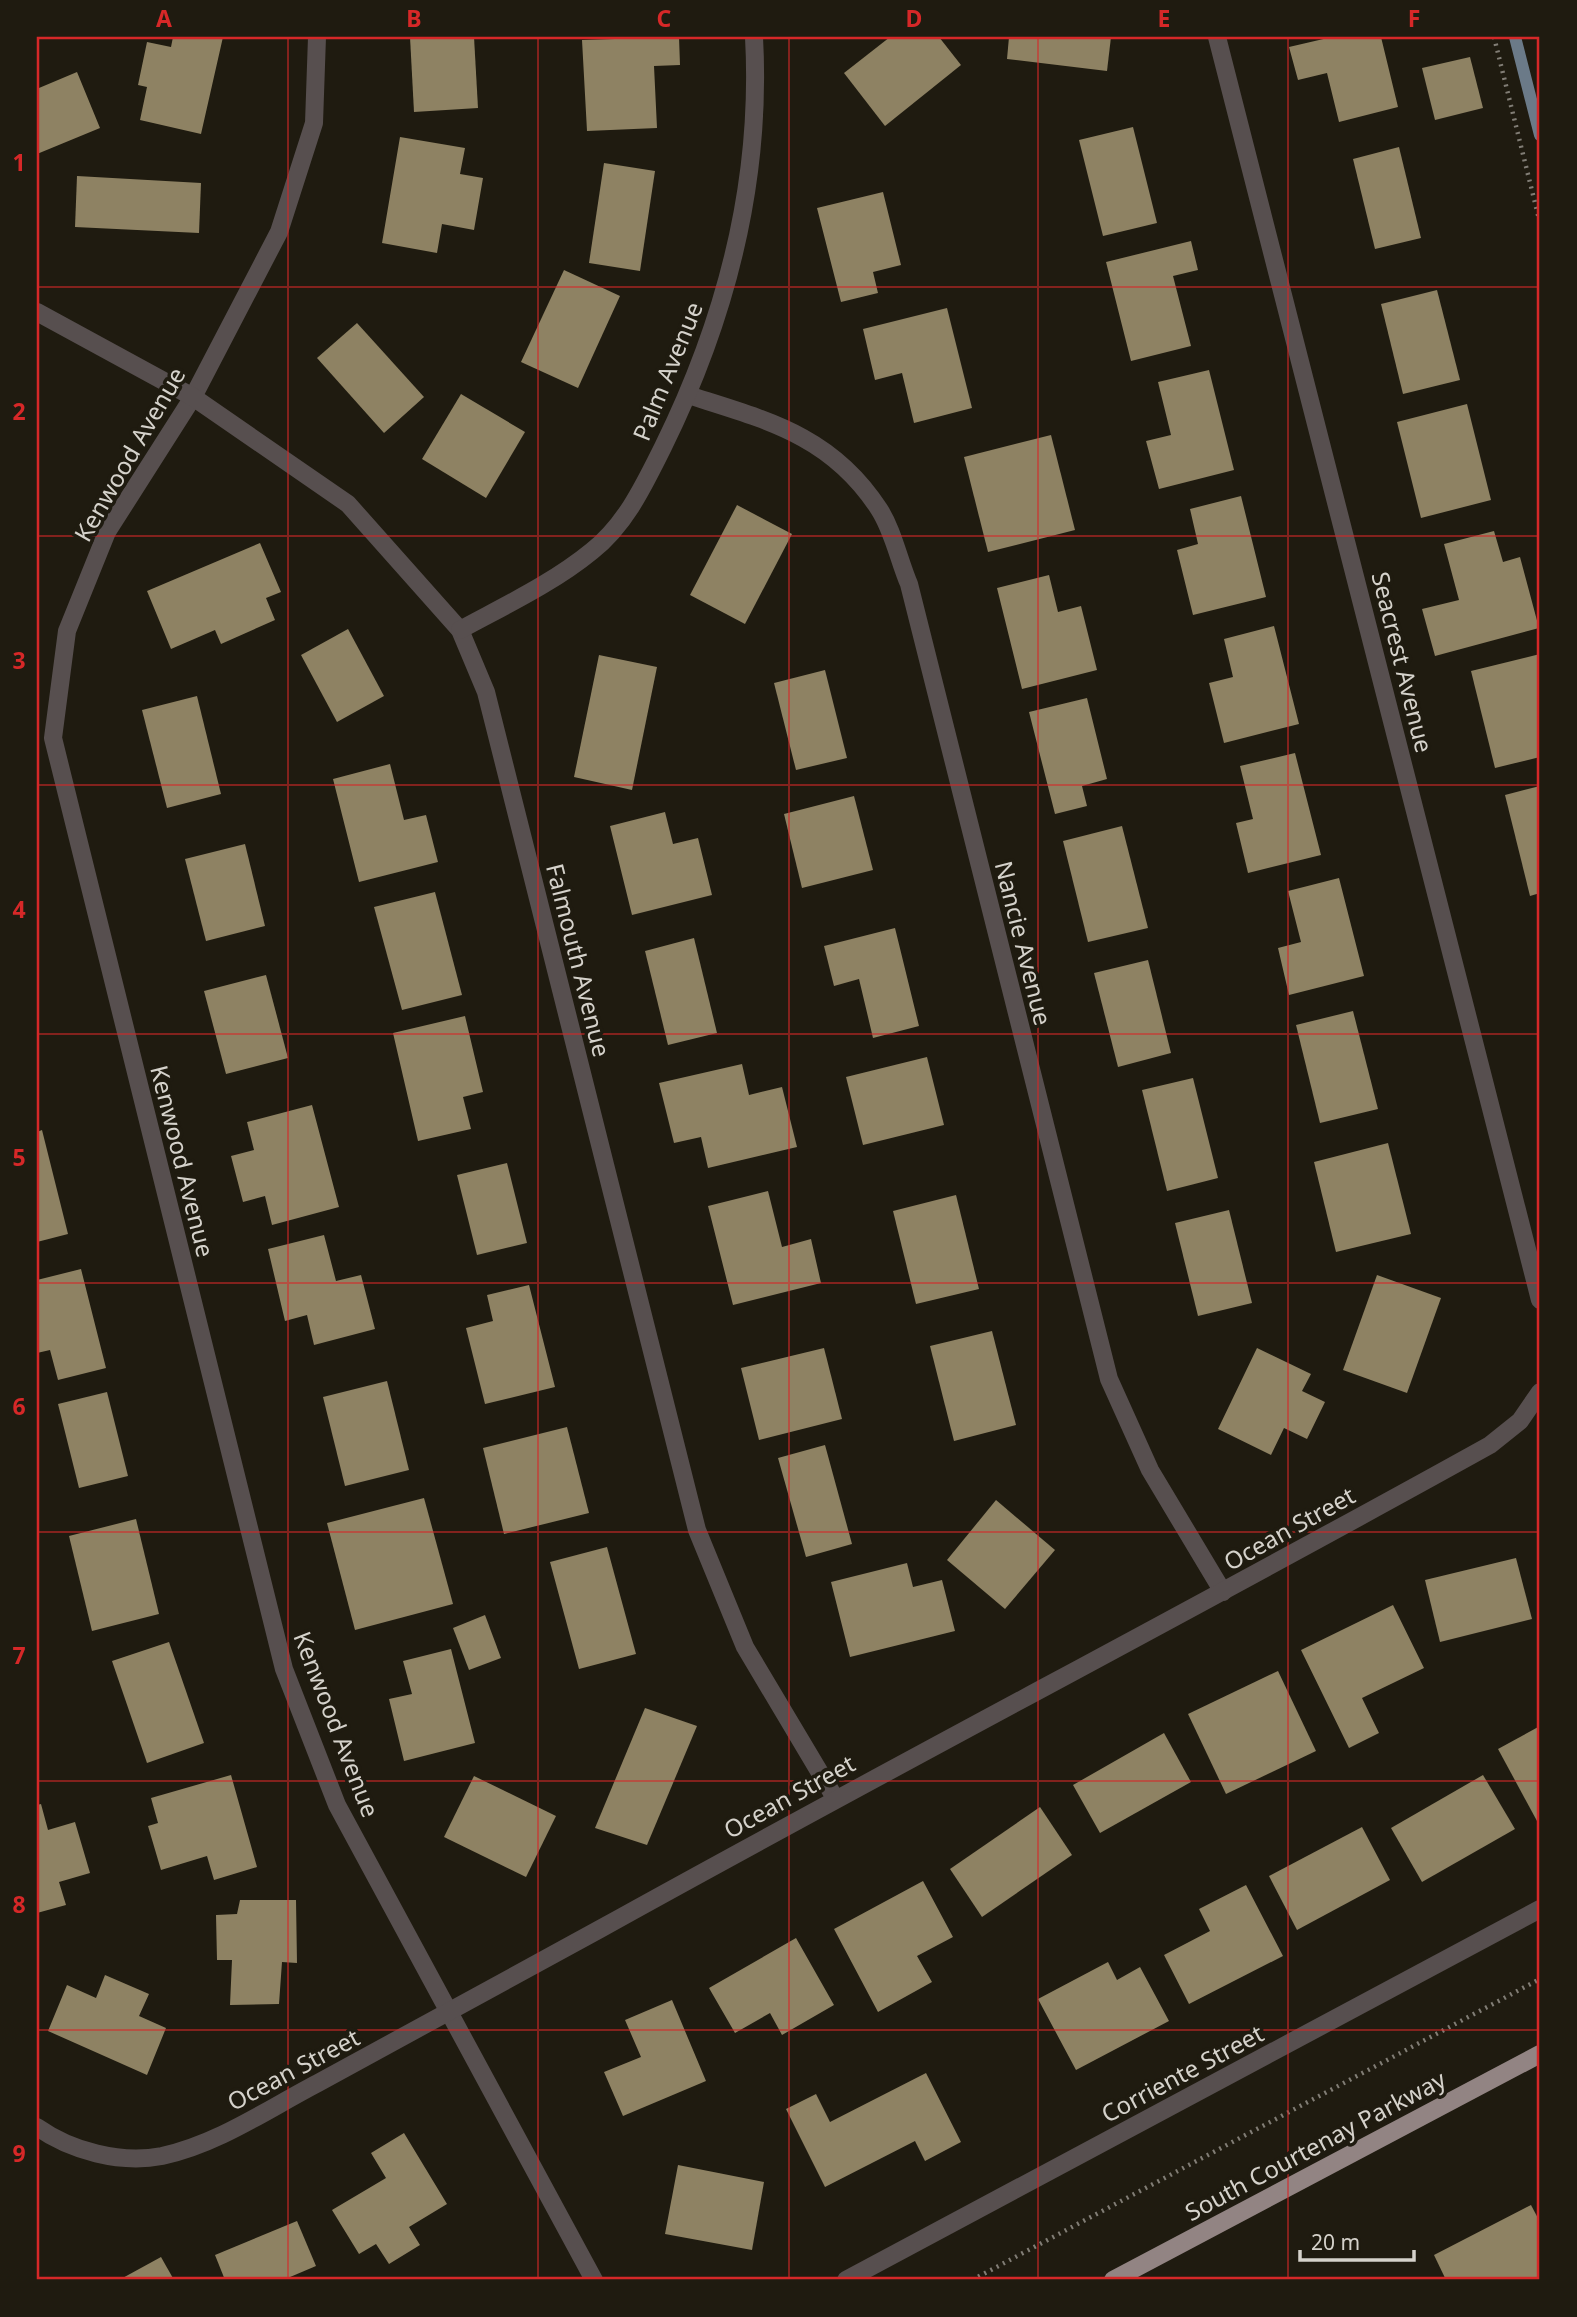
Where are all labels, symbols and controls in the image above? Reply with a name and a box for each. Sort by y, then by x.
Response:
text: A [156,2,172,34]
text: B [406,2,422,34]
text: C [657,2,672,34]
text: D [906,2,922,34]
text: E [1158,2,1170,34]
text: F [1408,2,1420,34]
text: 1 [12,146,26,178]
street label: Palm Avenue [624,297,710,445]
street label: Kenwood Avenue [66,361,192,547]
text: 2 [12,395,26,427]
street label: Seacrest Avenue [1365,568,1441,756]
text: 3 [12,644,26,676]
street label: Nancie Avenue [988,857,1060,1029]
street label: Falmouth Avenue [539,860,619,1060]
text: 4 [12,893,26,925]
street label: Kenwood Avenue [143,1062,223,1260]
text: 5 [12,1141,26,1173]
text: 6 [12,1390,26,1422]
street label: Ocean Street [1217,1478,1361,1578]
street label: Kenwood Avenue [286,1626,388,1822]
text: 7 [12,1639,26,1671]
street label: Ocean Street [717,1746,861,1846]
text: 8 [12,1888,26,1920]
street label: Corriente Street [1095,2016,1269,2130]
street label: Ocean Street [221,2020,365,2118]
street label: South Courtenay Parkway [1179,2062,1452,2228]
text: 9 [12,2137,26,2169]
scale bar [1300,2219,1414,2263]
text: 20 m [1311,2228,1360,2256]

